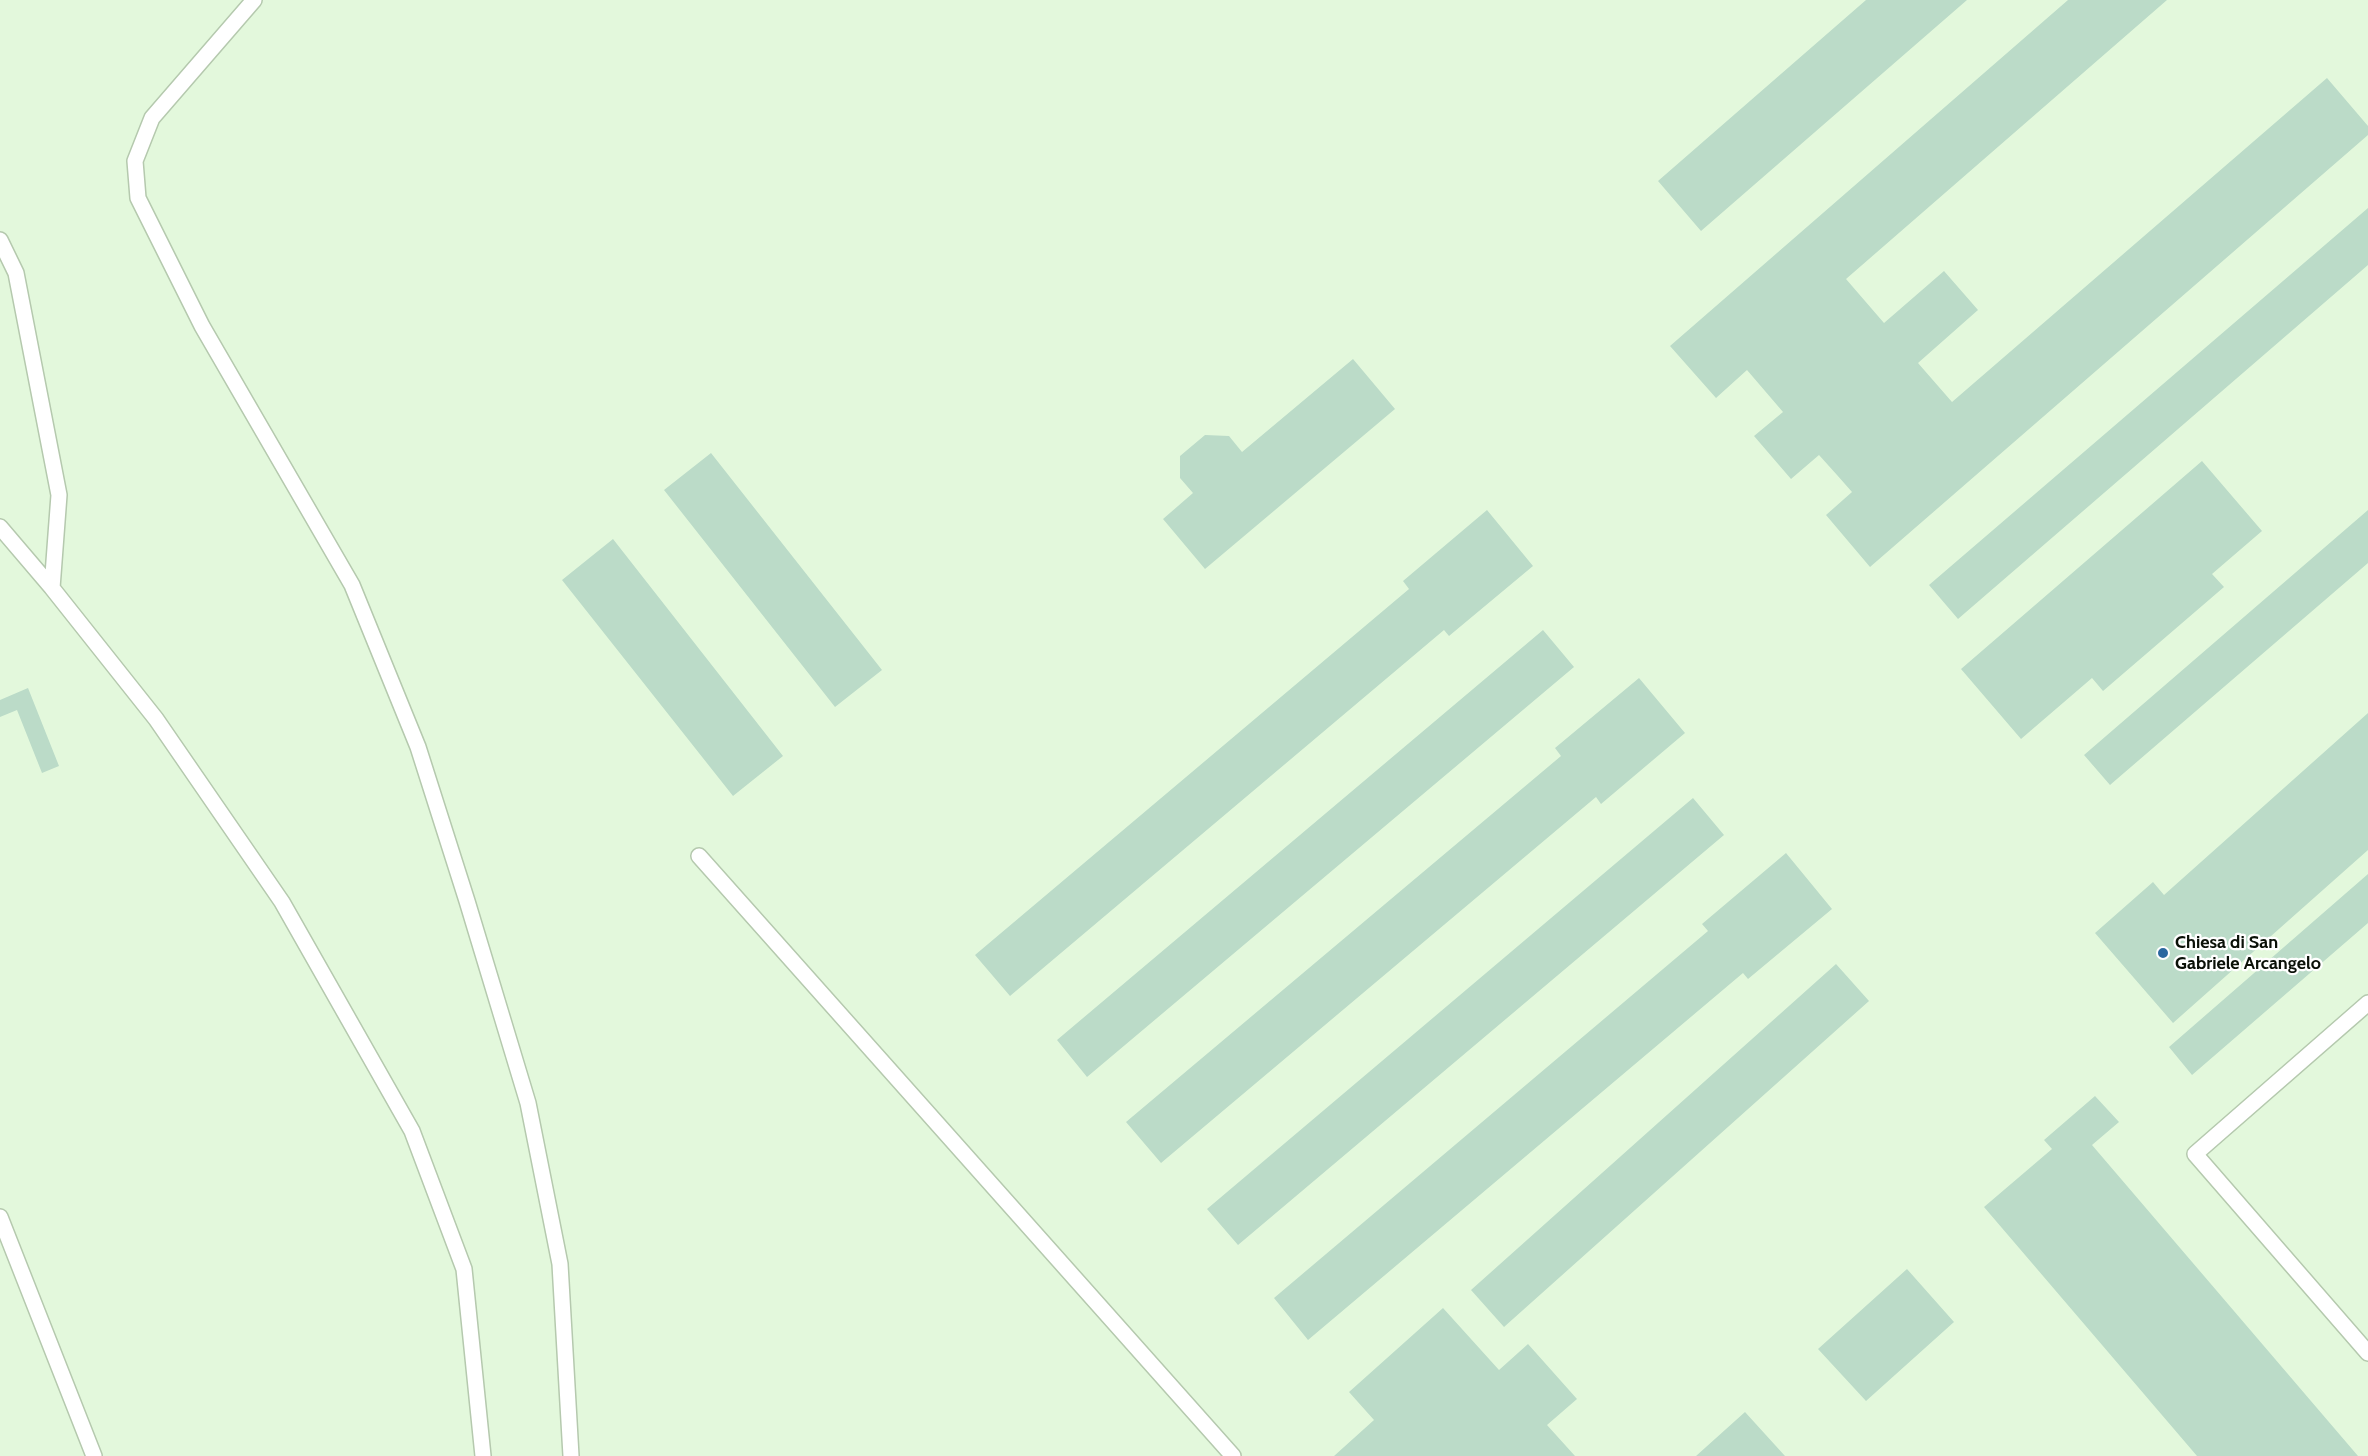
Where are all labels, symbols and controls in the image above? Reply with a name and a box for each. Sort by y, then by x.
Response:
place label: Chiesa di San Gabriele Arcangelo [2175,932,2321,974]
marker: Chiesa di San Gabriele Arcangelo [2156,946,2170,960]

